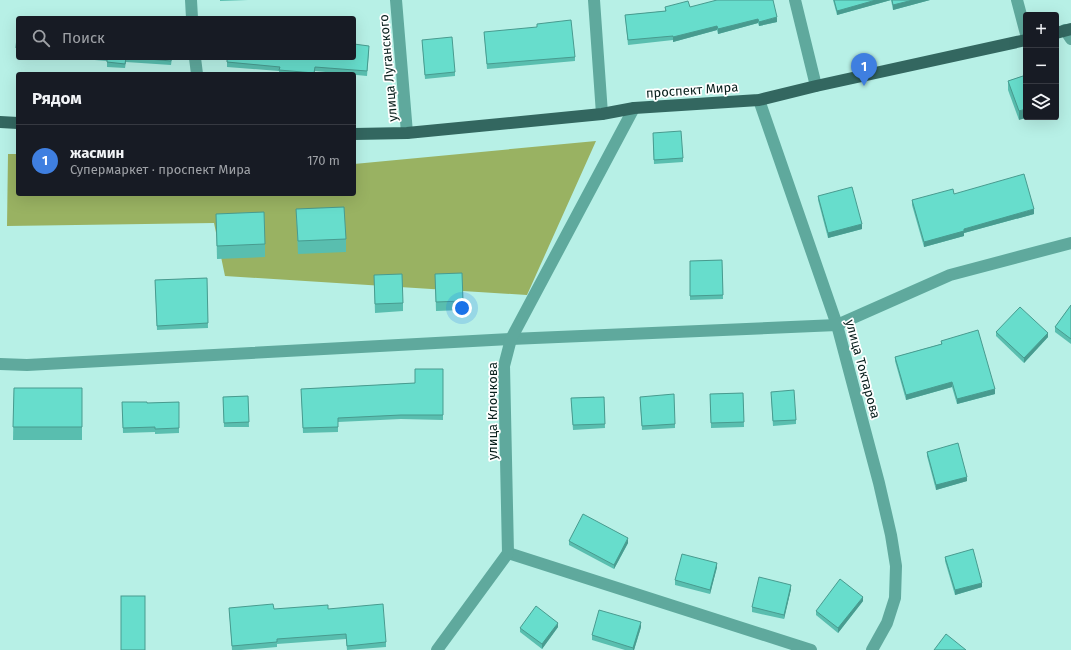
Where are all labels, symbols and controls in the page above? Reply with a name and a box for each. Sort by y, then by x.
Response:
map controls [1023,12,1059,120]
button: + [1023,12,1059,48]
street label: улица Луганского [376,14,400,122]
search box [16,16,356,60]
icon: search [30,27,52,49]
text: Поиск [62,29,105,47]
button: − [1023,48,1059,84]
pin: 1 [851,53,877,86]
street label: проспект Мира [645,79,739,101]
button: layers [1023,84,1059,120]
text: Рядом [32,88,82,109]
text: жасмин [70,144,124,162]
text: 1 [42,153,48,168]
text: 170 m [307,153,340,168]
text: Супермаркет · проспект Мира [70,162,251,177]
your location [452,298,472,318]
street label: улица Токтарова [843,318,883,420]
street label: улица Клочкова [485,362,500,460]

